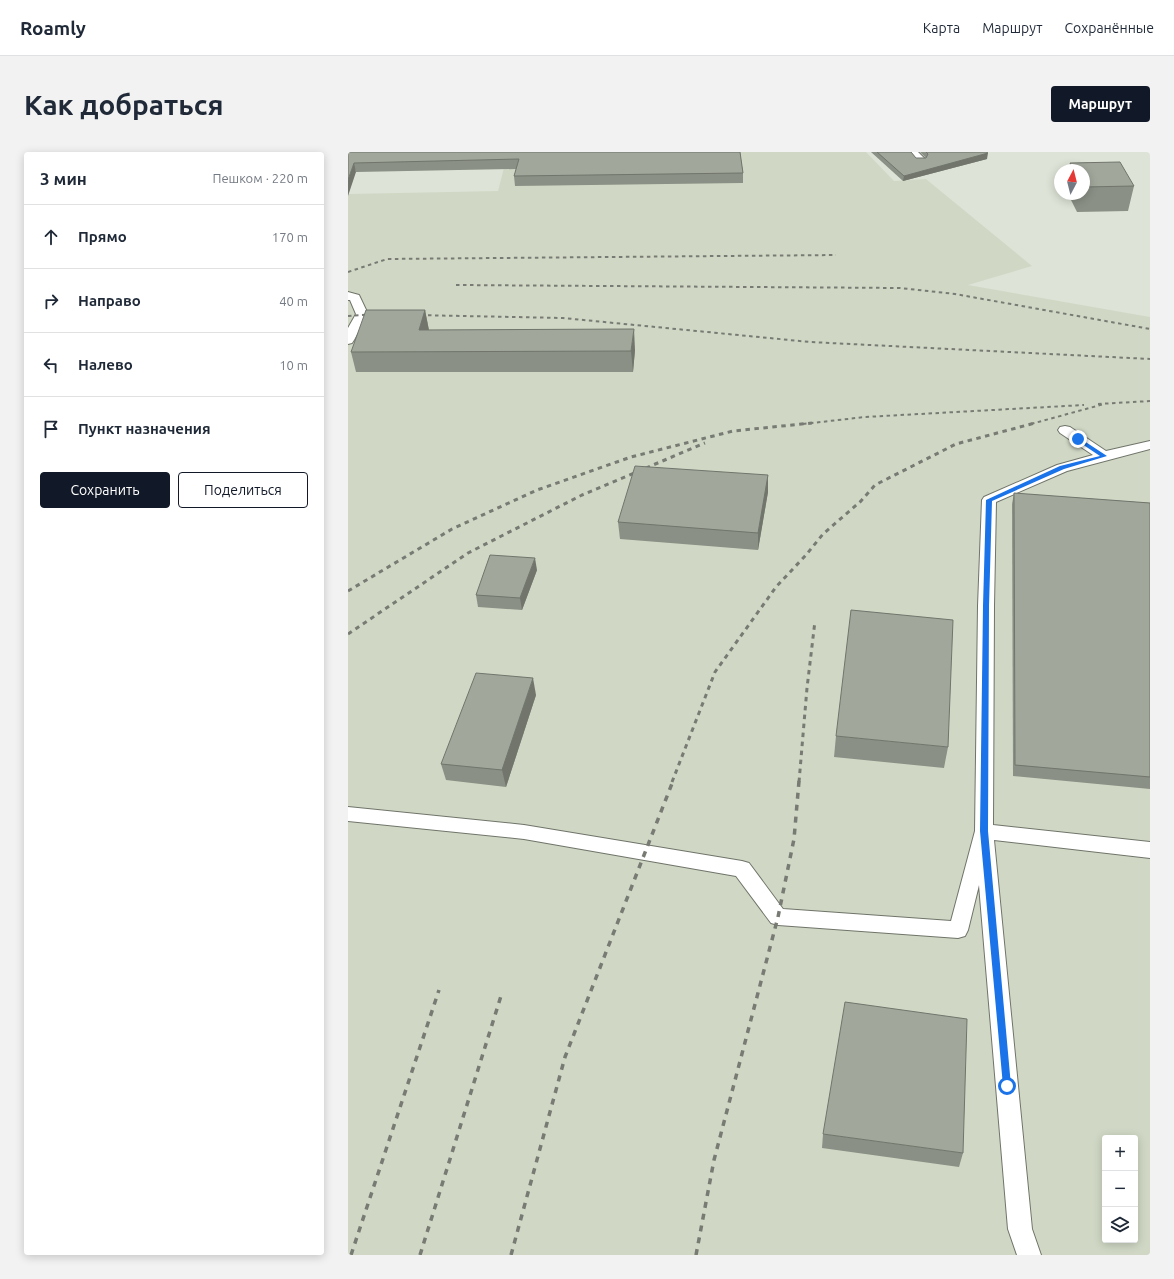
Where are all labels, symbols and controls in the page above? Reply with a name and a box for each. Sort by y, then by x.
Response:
text: Roamly [20,17,86,39]
text: Карта [923,20,960,36]
text: Маршрут [982,20,1043,36]
text: Сохранённые [1065,20,1154,36]
button: Маршрут [1051,86,1150,122]
text: Как добраться [24,89,223,120]
north arrow [1054,164,1090,200]
text: 3 мин [40,169,87,188]
text: Пешком · 220 m [212,171,308,185]
icon: ahead [40,226,62,248]
text: Прямо [78,228,127,245]
text: 170 m [272,230,308,244]
icon: right [40,290,62,312]
text: Направо [78,292,141,309]
text: 40 m [279,294,308,308]
icon: left [40,354,62,376]
text: Налево [78,356,133,373]
text: 10 m [279,358,308,372]
icon: arrive [40,418,62,440]
text: Пункт назначения [78,420,211,437]
route end [1069,430,1087,448]
button: Сохранить [40,472,170,508]
button: Поделиться [178,472,308,508]
route start [998,1077,1016,1095]
map controls [1102,1135,1138,1243]
button: + [1102,1135,1138,1171]
button: − [1102,1171,1138,1207]
button: layers [1102,1207,1138,1243]

